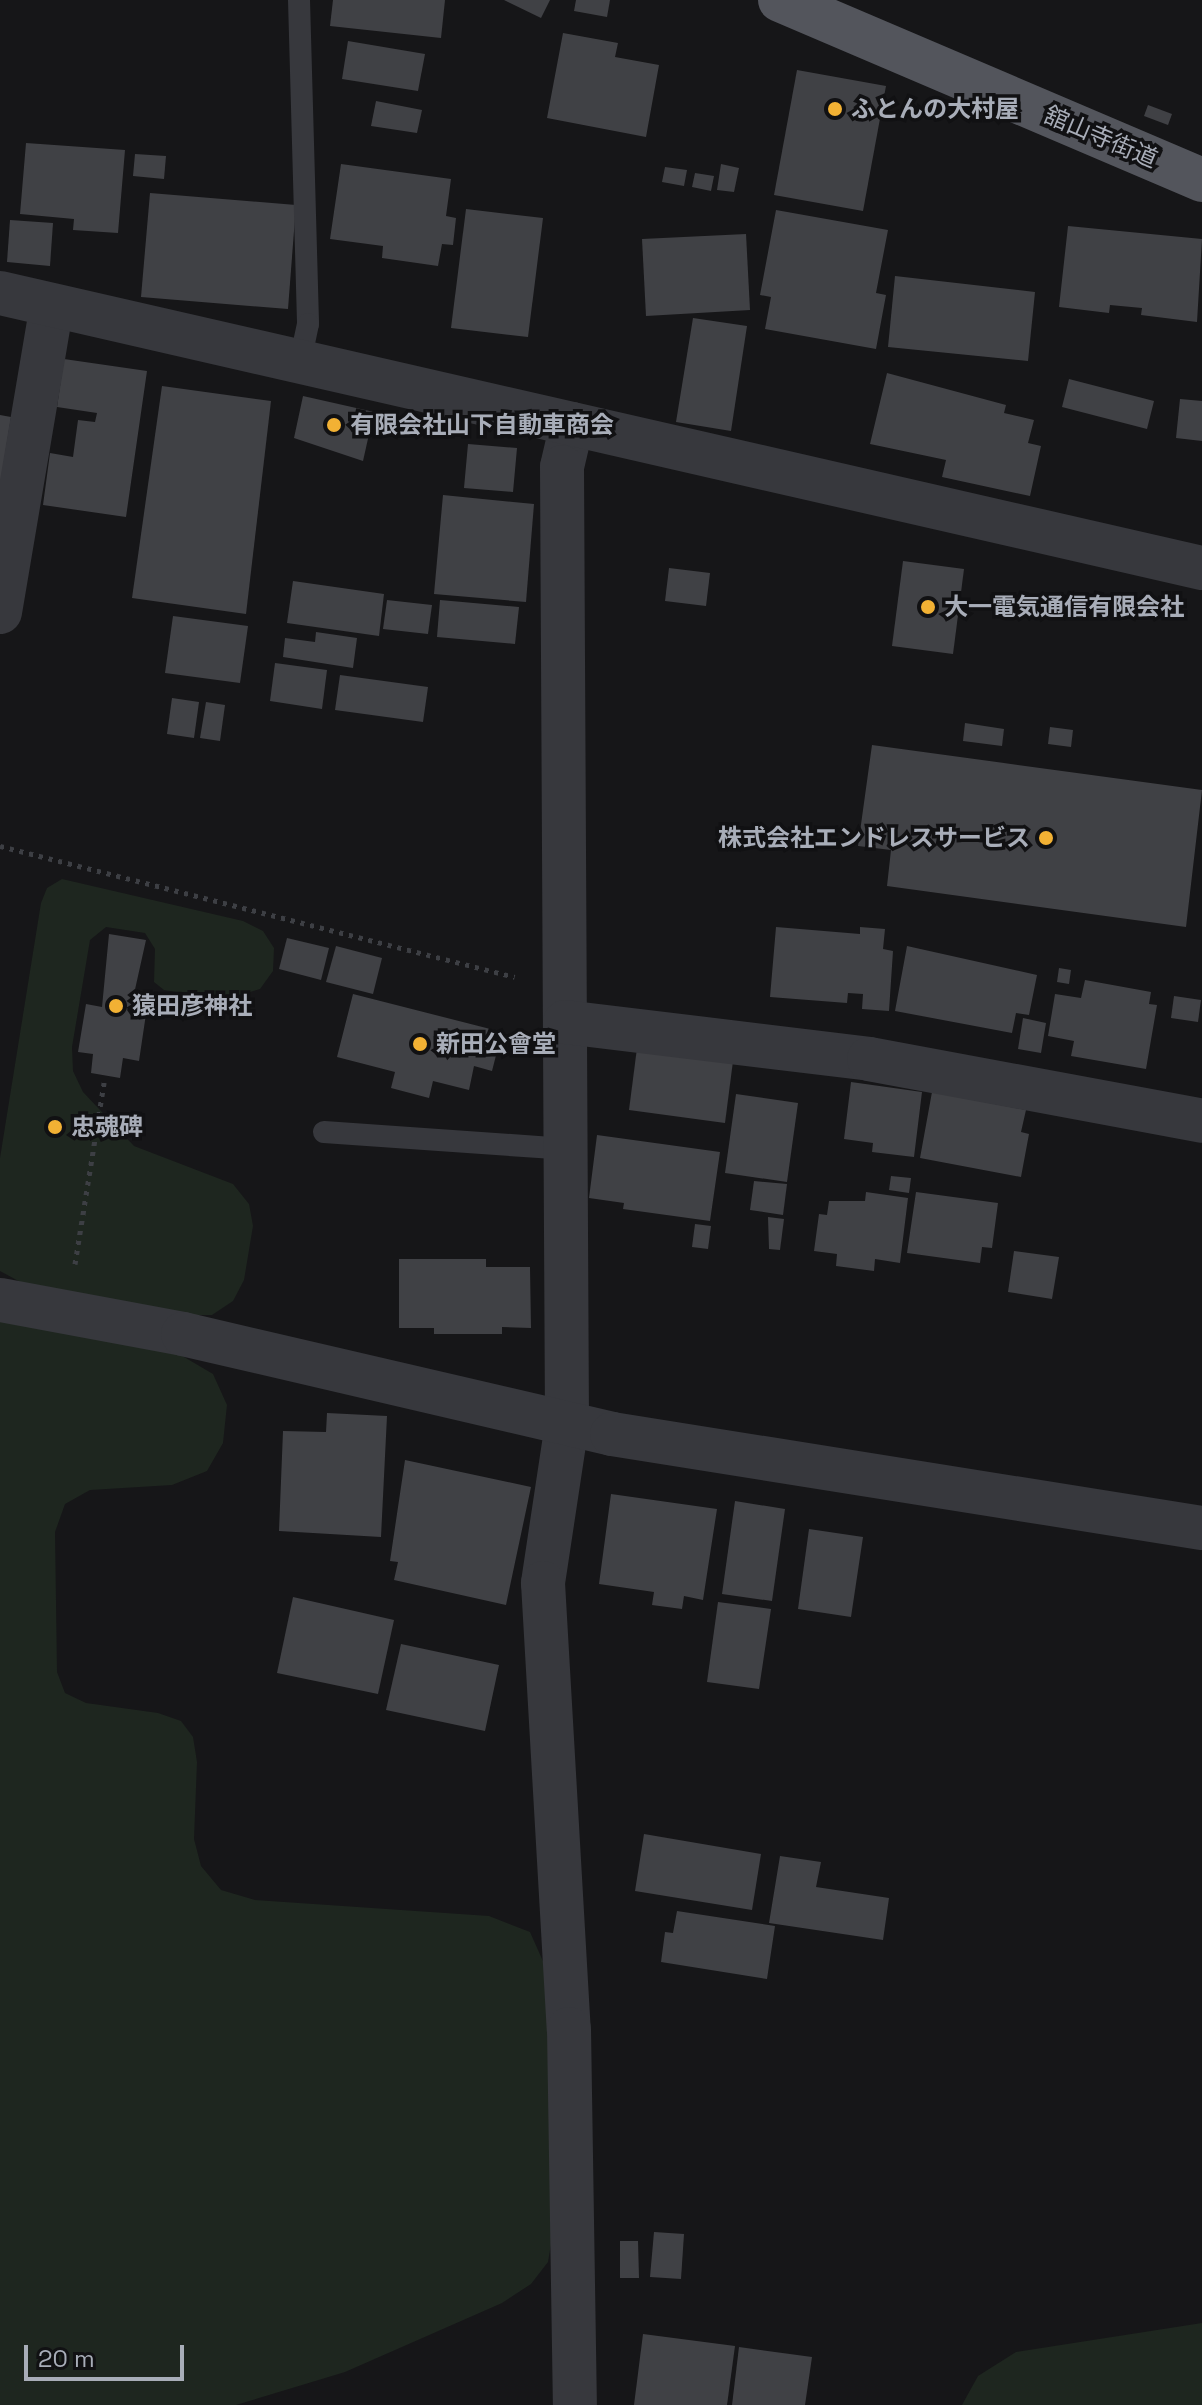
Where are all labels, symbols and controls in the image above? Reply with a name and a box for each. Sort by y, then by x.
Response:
place label: ふとんの大村屋 [851,95,1019,123]
marker: ふとんの大村屋 [826,100,844,118]
street label: 舘山寺街道 [1040,100,1162,174]
place label: 有限会社山下自動車商会 [350,411,614,439]
marker: 有限会社山下自動車商会 [325,416,343,434]
place label: 大一電気通信有限会社 [944,593,1184,621]
marker: 大一電気通信有限会社 [919,598,937,616]
place label: 株式会社エンドレスサービス [718,824,1030,852]
marker: 株式会社エンドレスサービス [1037,829,1055,847]
place label: 猿田彦神社 [132,992,252,1020]
marker: 猿田彦神社 [107,997,125,1015]
place label: 新田公會堂 [436,1030,556,1058]
marker: 新田公會堂 [411,1035,429,1053]
place label: 忠魂碑 [71,1113,143,1141]
marker: 忠魂碑 [46,1118,64,1136]
scale bar [28,2329,188,2379]
text: 20 m [38,2343,95,2374]

